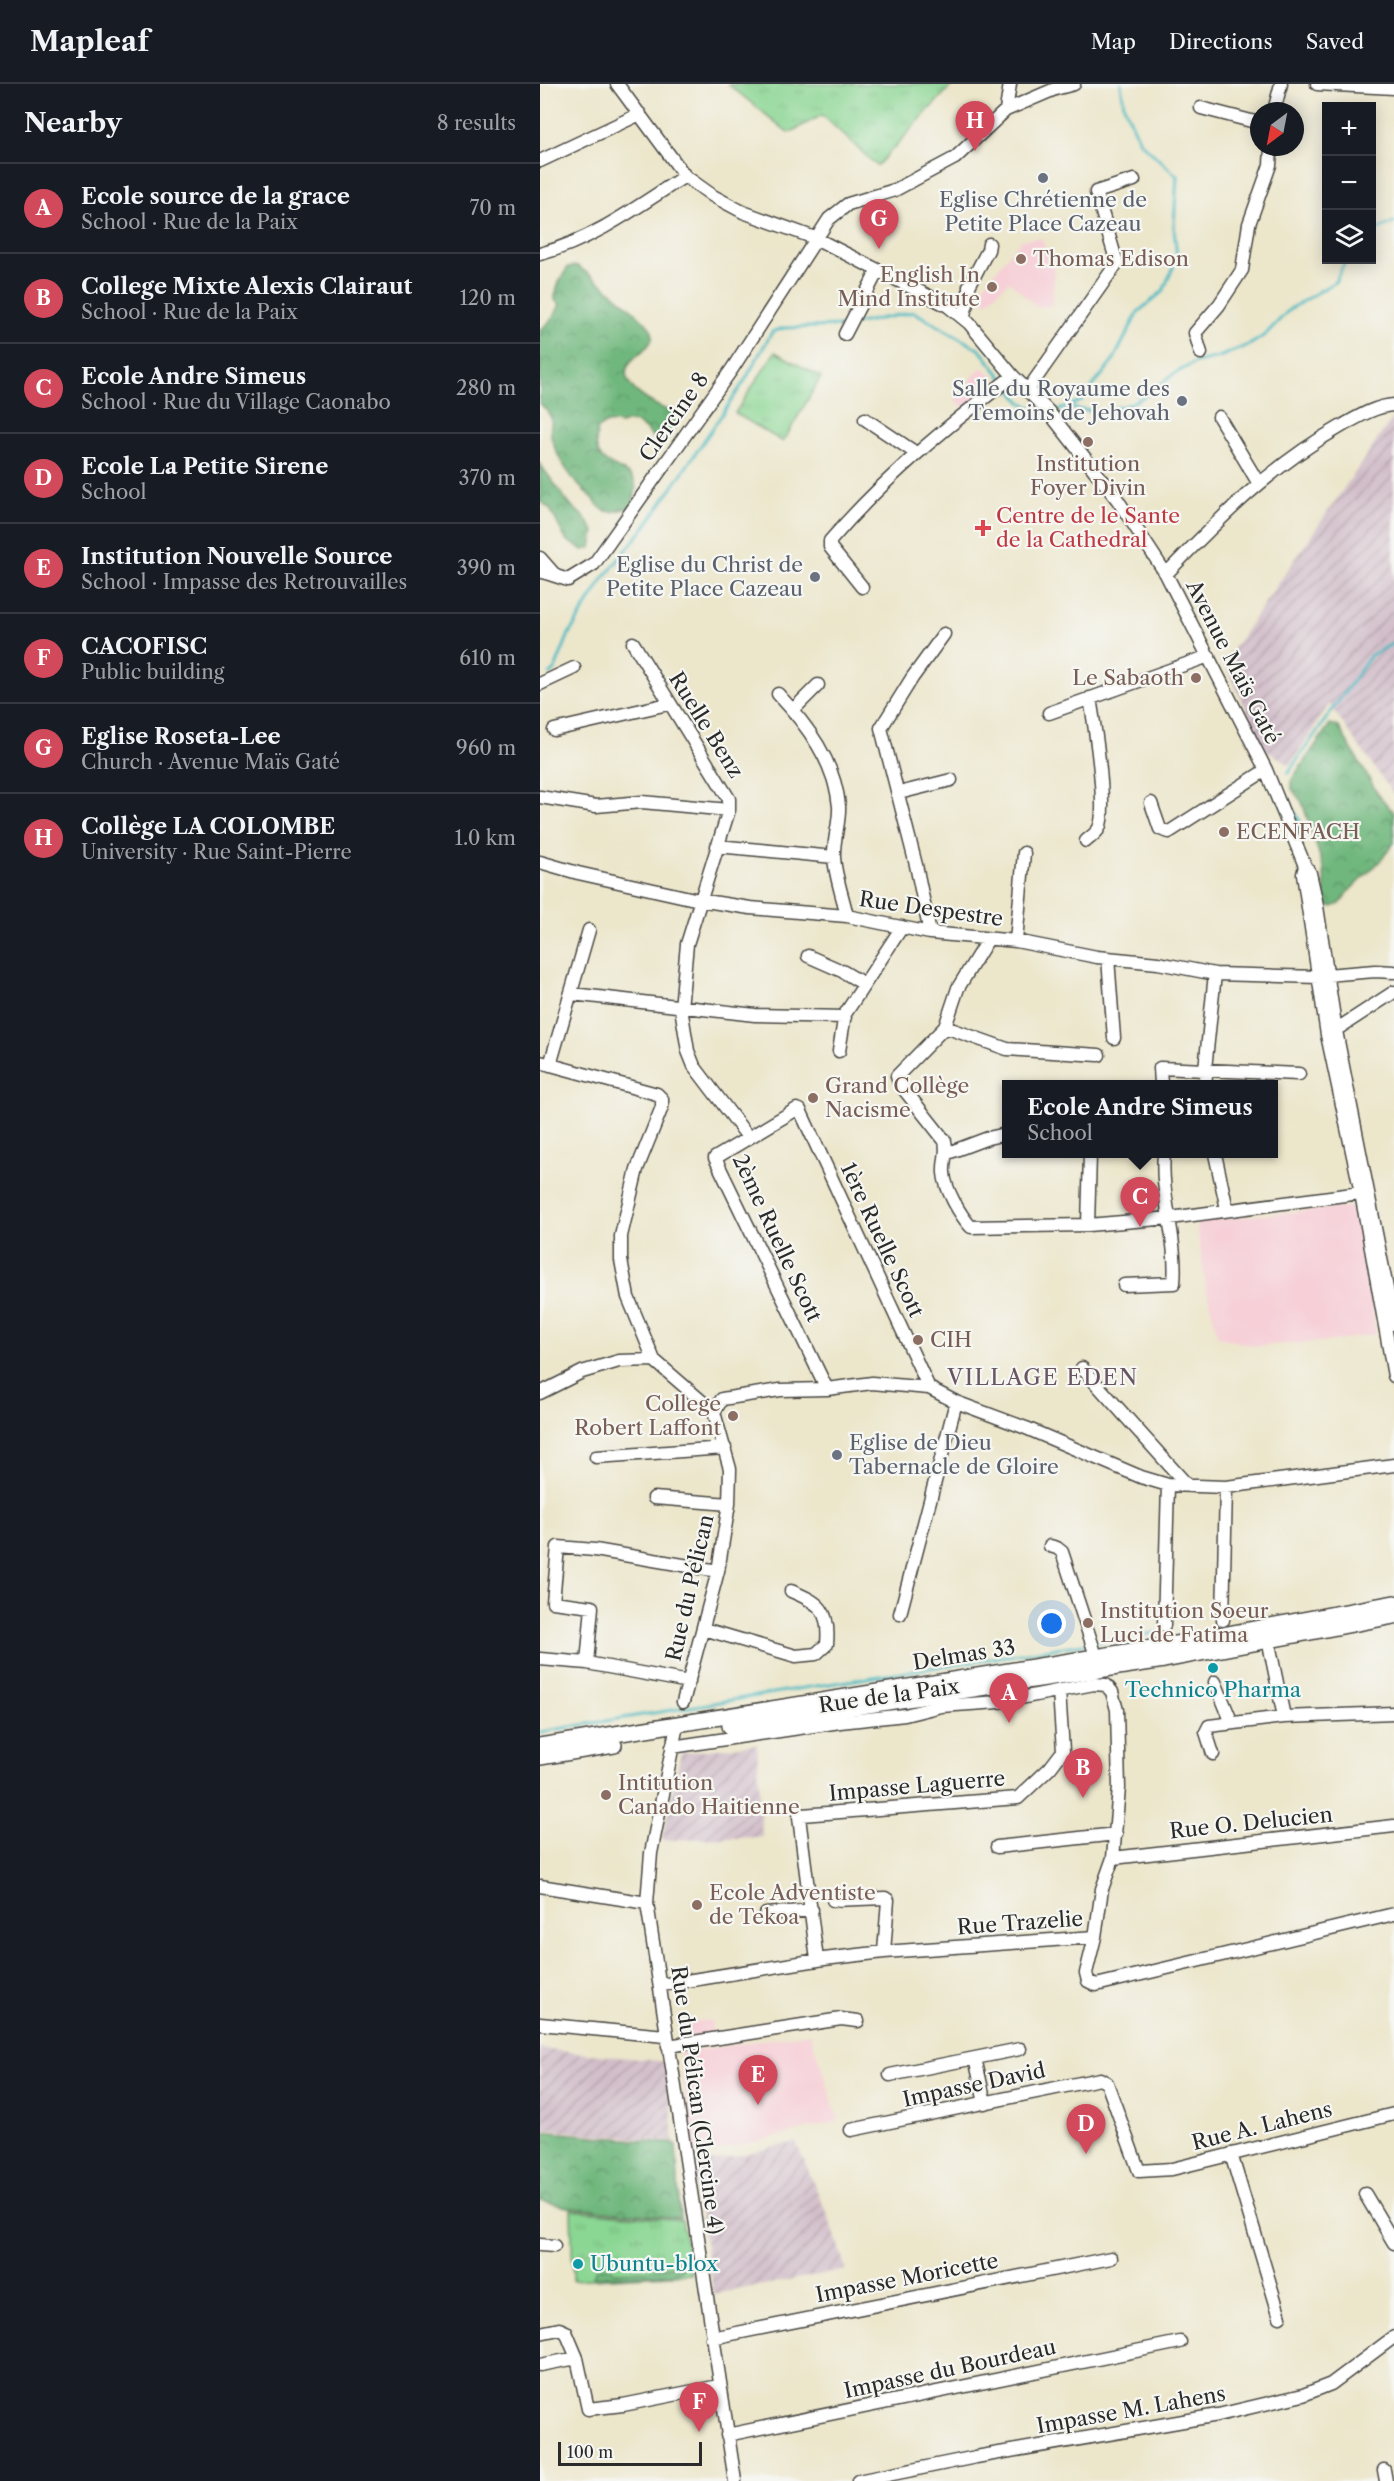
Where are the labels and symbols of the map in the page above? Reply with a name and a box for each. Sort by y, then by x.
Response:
pin: H [956,101,994,151]
north arrow [1250,102,1304,156]
marker: Eglise Chrétienne de Petite Place Cazeau [1036,171,1050,185]
place label: Eglise Chrétienne de Petite Place Cazeau [939,187,1147,236]
pin: G [860,200,898,249]
place label: Thomas Edison [1033,246,1189,271]
marker: Thomas Edison [1014,252,1028,266]
place label: English In Mind Institute [837,262,980,311]
marker: English In Mind Institute [985,280,999,294]
street label: Clercine 8 [634,367,713,466]
place label: Salle du Royaume des Temoins de Jehovah [952,376,1170,425]
marker: Salle du Royaume des Temoins de Jehovah [1175,394,1189,408]
marker: Institution Foyer Divin [1081,435,1095,449]
place label: Institution Foyer Divin [1030,451,1146,500]
place label: Centre de le Sante de la Cathedral [996,503,1180,552]
marker: Centre de le Sante de la Cathedral [974,519,992,537]
place label: Eglise du Christ de Petite Place Cazeau [606,552,803,601]
marker: Eglise du Christ de Petite Place Cazeau [808,570,822,584]
street label: Avenue Maïs Gaté [1181,575,1286,748]
place label: Le Sabaoth [1072,665,1184,690]
street label: Ruelle Benz [664,667,749,782]
marker: Le Sabaoth [1189,671,1203,685]
place label: ECENFACH [1236,819,1360,844]
marker: ECENFACH [1217,825,1231,839]
street label: Rue Despestre [858,886,1005,931]
place label: Grand Collège Nacisme [825,1073,969,1122]
marker: Grand Collège Nacisme [806,1091,820,1105]
street label: 2ème Ruelle Scott [728,1150,827,1326]
street label: 1ère Ruelle Scott [836,1159,929,1322]
pin: C [1120,1178,1160,1227]
place label: CIH [930,1327,972,1352]
marker: CIH [911,1333,925,1347]
district label: VILLAGE EDEN [946,1364,1139,1391]
place label: College Robert Laffont [574,1391,722,1440]
marker: College Robert Laffont [726,1409,740,1423]
place label: Eglise de Dieu Tabernacle de Gloire [849,1430,1059,1479]
marker: Eglise de Dieu Tabernacle de Gloire [830,1448,844,1462]
street label: Rue du Pélican [660,1512,719,1664]
place label: Institution Soeur Luci de Fatima [1100,1598,1269,1647]
your location [1037,1609,1066,1638]
marker: Institution Soeur Luci de Fatima [1081,1616,1095,1630]
street label: Delmas 33 [911,1634,1017,1675]
marker: Technico Pharma [1206,1661,1220,1675]
street label: Rue de la Paix [817,1673,962,1718]
pin: A [990,1674,1028,1723]
place label: Technico Pharma [1125,1677,1302,1702]
pin: B [1064,1748,1102,1798]
street label: Impasse Laguerre [828,1765,1006,1806]
place label: Intitution Canado Haitienne [618,1770,800,1819]
marker: Intitution Canado Haitienne [599,1788,613,1802]
street label: Rue O. Delucien [1168,1801,1334,1844]
place label: Ecole Adventiste de Tekoa [709,1880,876,1929]
marker: Ecole Adventiste de Tekoa [690,1898,704,1912]
street label: Rue Trazelie [956,1906,1084,1939]
street label: Rue du Pélican (Clercine 4) [666,1964,729,2236]
pin: E [738,2056,778,2105]
street label: Impasse David [900,2057,1048,2112]
street label: Rue A. Lahens [1189,2096,1335,2155]
pin: D [1066,2104,1106,2154]
street label: Impasse Moricette [814,2248,1000,2307]
place label: Ubuntu-blox [590,2251,719,2276]
marker: Ubuntu-blox [571,2257,585,2271]
street label: Impasse du Bourdeau [842,2334,1058,2403]
street label: Impasse M. Lahens [1034,2381,1227,2438]
pin: F [680,2382,718,2432]
scale bar [558,2439,702,2466]

